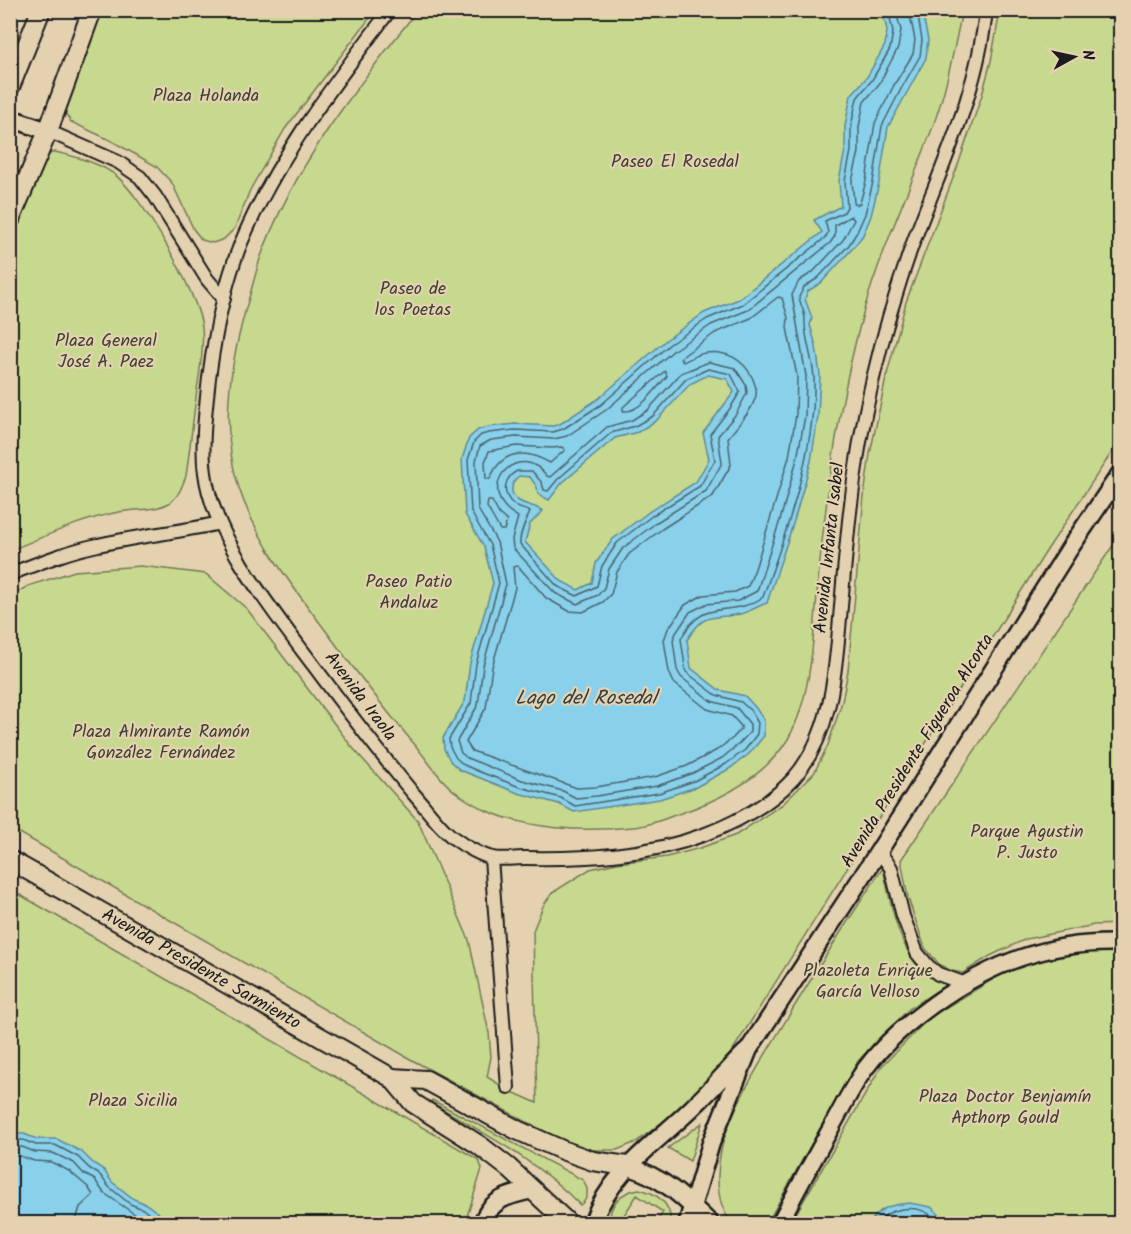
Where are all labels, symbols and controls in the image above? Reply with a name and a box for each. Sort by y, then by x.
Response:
north arrow [1044,27,1104,87]
text: N [1074,48,1100,62]
park label: Plaza Holanda [153,82,259,111]
park label: Paseo El Rosedal [611,148,739,177]
park label: Paseo de los Poetas [375,275,452,325]
park label: Plaza General José A. Paez [55,327,157,377]
street label: Avenida Infanta Isabel [807,461,853,635]
park label: Paseo Patio Andaluz [366,568,452,618]
street label: Avenida Presidente Figueroa Alcorta [834,628,1002,874]
street label: Avenida Iraola [316,646,404,748]
water label: Lago del Rosedal [515,683,661,715]
park label: Plaza Almirante Ramón González Fernández [72,718,250,768]
park label: Parque Agustin P. Justo [970,818,1084,868]
street label: Avenida Presidente Sarmiento [96,901,306,1038]
park label: Plazoleta Enrique García Velloso [803,957,933,1007]
park label: Plaza Doctor Benjamín Apthorp Gould [919,1083,1091,1133]
park label: Plaza Sicilia [88,1087,178,1116]

